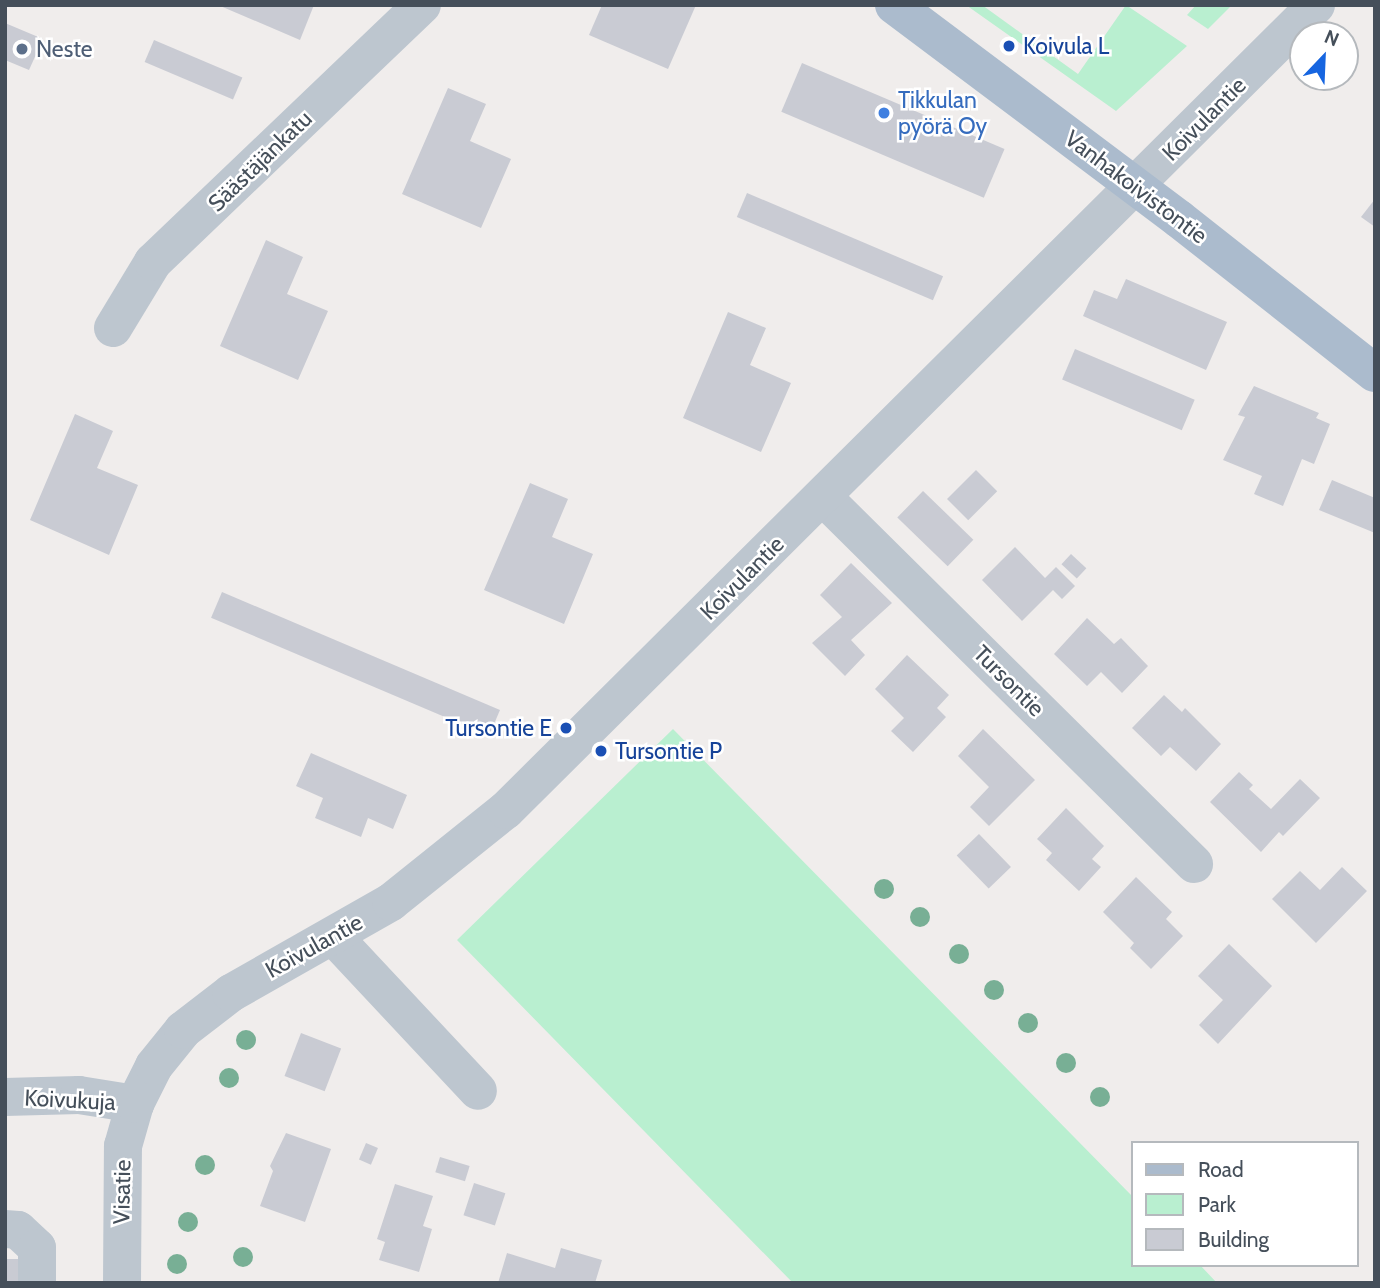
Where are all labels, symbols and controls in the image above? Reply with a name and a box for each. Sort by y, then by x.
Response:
north arrow [1289,21,1359,91]
text: N [1321,25,1342,51]
place label: Koivula L [1023,32,1109,60]
place label: Neste [36,35,93,63]
marker: Koivula L [1001,38,1017,54]
marker: Neste [14,41,30,57]
street label: Koivulantie [1157,72,1251,166]
place label: Tikkulan pyörä Oy [898,86,987,140]
street label: Säästäjänkatu [202,105,318,217]
marker: Tikkulan pyörä Oy [876,105,892,121]
street label: Vanhakoivistontie [1059,125,1213,249]
street label: Koivulantie [695,531,789,625]
street label: Tursontie [968,640,1050,722]
place label: Tursontie E [445,714,552,742]
marker: Tursontie E [558,720,574,736]
place label: Tursontie P [615,737,722,765]
marker: Tursontie P [593,743,609,759]
street label: Koivulantie [261,908,367,984]
street label: Koivukuja [24,1084,116,1116]
legend [1132,1141,1359,1267]
text: Road [1198,1157,1244,1182]
street label: Visatie [108,1159,136,1225]
text: Park [1198,1192,1236,1217]
text: Building [1198,1227,1269,1252]

